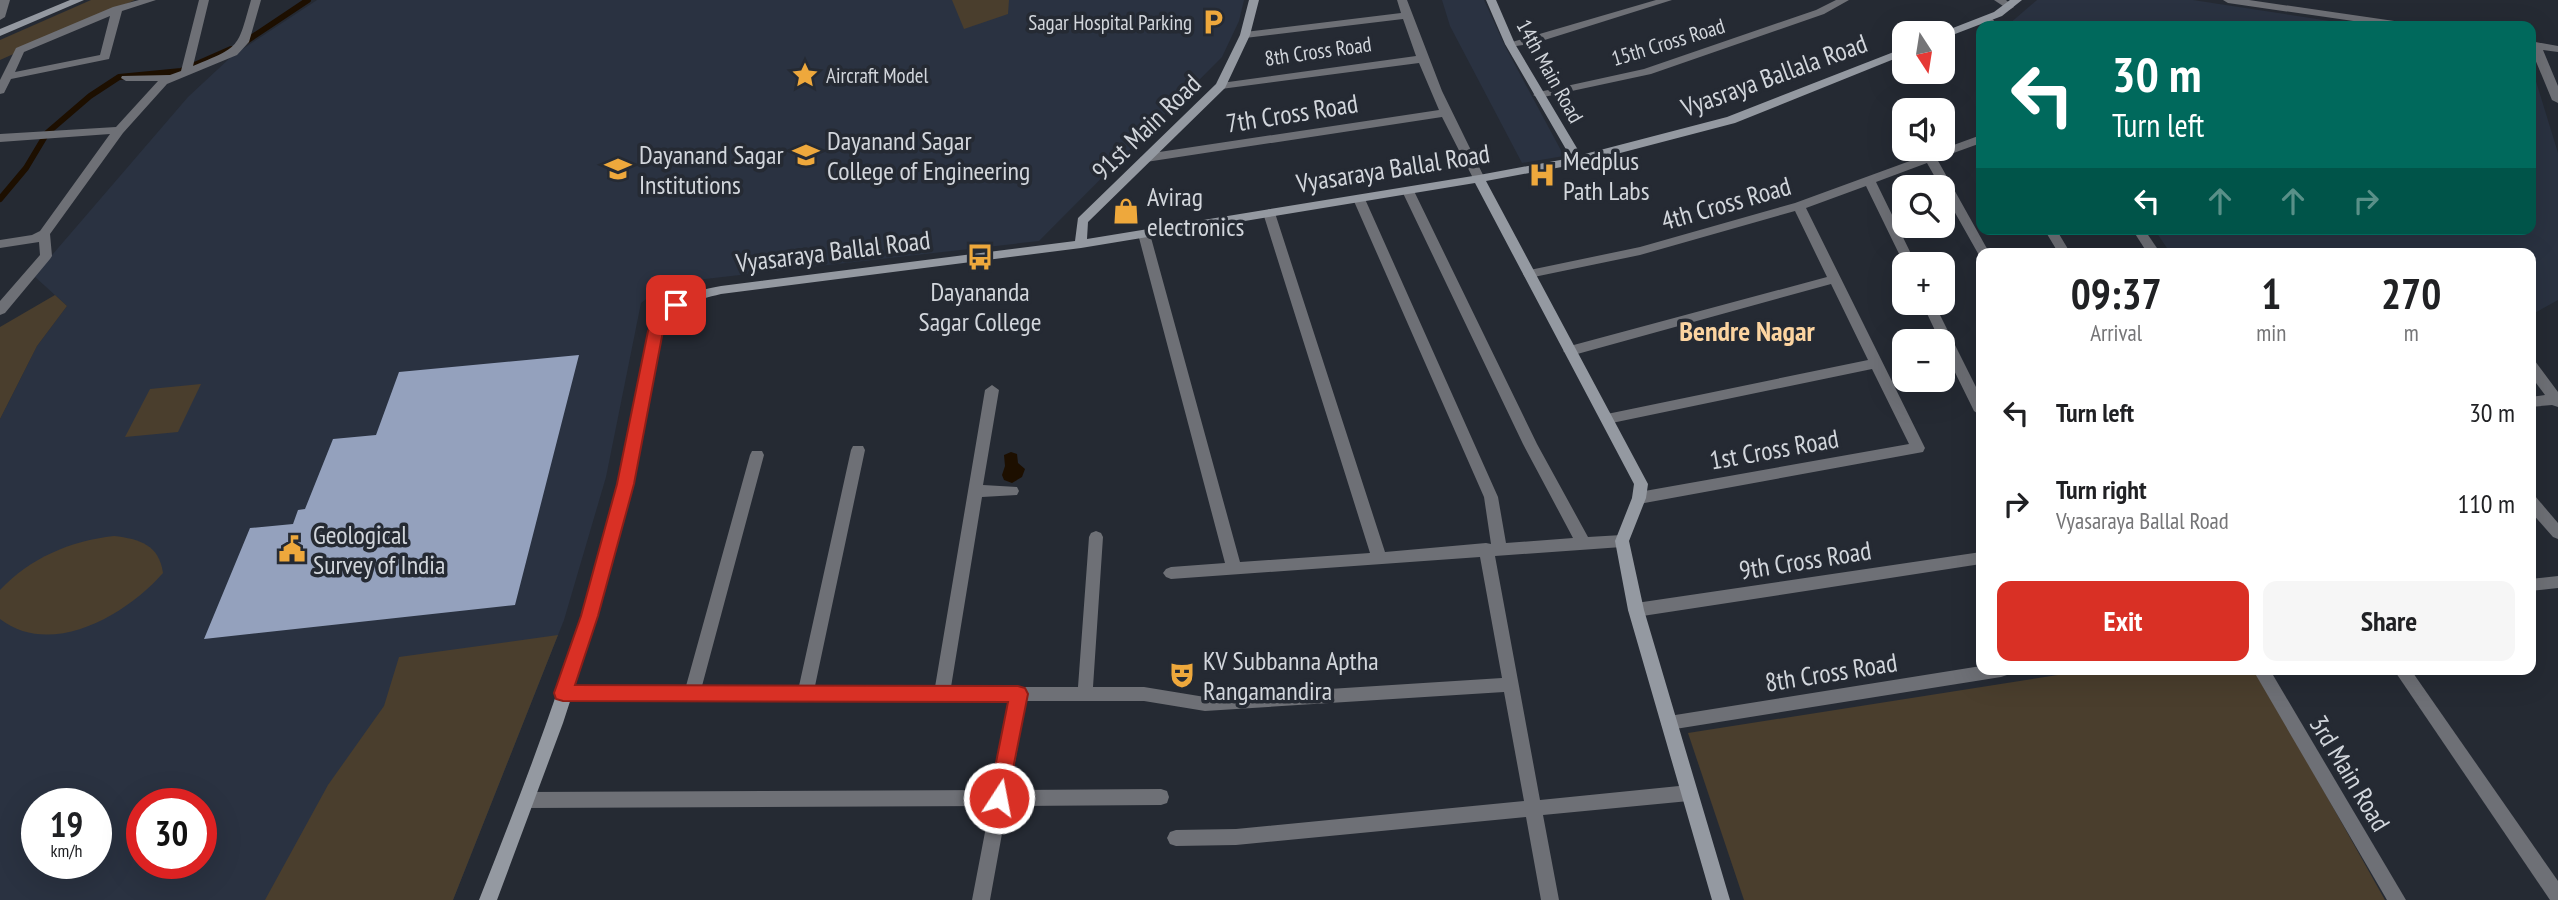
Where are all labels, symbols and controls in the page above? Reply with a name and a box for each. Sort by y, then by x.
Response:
parking icon: Sagar Hospital Parking [1198,7,1228,37]
place label: Sagar Hospital Parking [1028,9,1192,36]
street label: 15th Cross Road [1608,12,1728,72]
street label: 14th Main Road [1511,15,1589,127]
north arrow [1892,21,1955,84]
map controls [1892,21,1955,392]
street label: Vyasraya Ballala Road [1676,26,1871,124]
street label: 8th Cross Road [1263,30,1373,72]
text: 30 m [2112,42,2201,106]
icon: left [1997,49,2088,140]
place icon: Aircraft Model [790,60,820,90]
place label: Aircraft Model [826,62,928,89]
street label: 91st Main Road [1085,67,1207,187]
street label: 7th Cross Road [1224,86,1360,140]
button: sound [1892,98,1955,161]
text: Turn left [2112,104,2204,146]
place label: Dayanand Sagar College of Engineering [827,124,1030,187]
street label: Vyasaraya Ballal Road [1293,136,1492,200]
place label: Dayanand Sagar Institutions [639,138,784,201]
school or university icon: Dayanand Sagar College of Engineering [791,140,821,170]
place label: Medplus Path Labs [1563,144,1649,207]
school or university icon: Dayanand Sagar Institutions [603,154,633,184]
hospital icon: Medplus Path Labs [1527,160,1557,190]
street label: 4th Cross Road [1657,169,1795,237]
button: search [1892,175,1955,238]
place label: Avirag electronics [1147,180,1244,243]
icon: left [2128,182,2166,220]
icon: ahead [2201,182,2239,220]
icon: ahead [2274,182,2312,220]
icon: right [2347,182,2385,220]
shop icon: Avirag electronics [1111,196,1141,226]
street label: Vyasaraya Ballal Road [733,223,932,279]
bus stop icon: Dayananda Sagar College [965,242,995,272]
button: + [1892,252,1955,315]
text: 09:37 [2071,266,2162,321]
text: 1 [2261,266,2281,321]
text: 270 [2381,266,2441,321]
pin [646,275,706,335]
place label: Dayananda Sagar College [919,275,1041,338]
icon: arrive [657,286,695,324]
district label: Bendre Nagar [1679,312,1816,349]
text: Arrival [2090,318,2142,347]
text: min [2256,318,2286,347]
text: m [2404,318,2419,347]
button: − [1892,329,1955,392]
icon: left [1997,394,2035,432]
text: Turn left [2056,396,2134,429]
text: 30 m [2469,396,2515,429]
street label: 1st Cross Road [1707,421,1841,477]
text: Turn right [2056,473,2147,506]
icon: right [1997,485,2035,523]
text: 110 m [2457,487,2515,520]
text: Vyasaraya Ballal Road [2056,506,2229,535]
place label: Geological Survey of India [313,518,445,581]
street label: 9th Cross Road [1737,533,1873,587]
public building icon: Geological Survey of India [277,534,307,564]
button: Exit [1997,581,2249,661]
button: Share [2263,581,2515,661]
place label: KV Subbanna Aptha Rangamandira [1203,644,1379,707]
street label: 8th Cross Road [1763,645,1899,699]
theatre icon: KV Subbanna Aptha Rangamandira [1167,660,1197,690]
street label: 3rd Main Road [2303,709,2397,837]
position arrow [962,761,1036,835]
speed limit sign: 30 [126,788,217,879]
text: 19 [50,801,83,847]
text: km/h [51,839,82,862]

